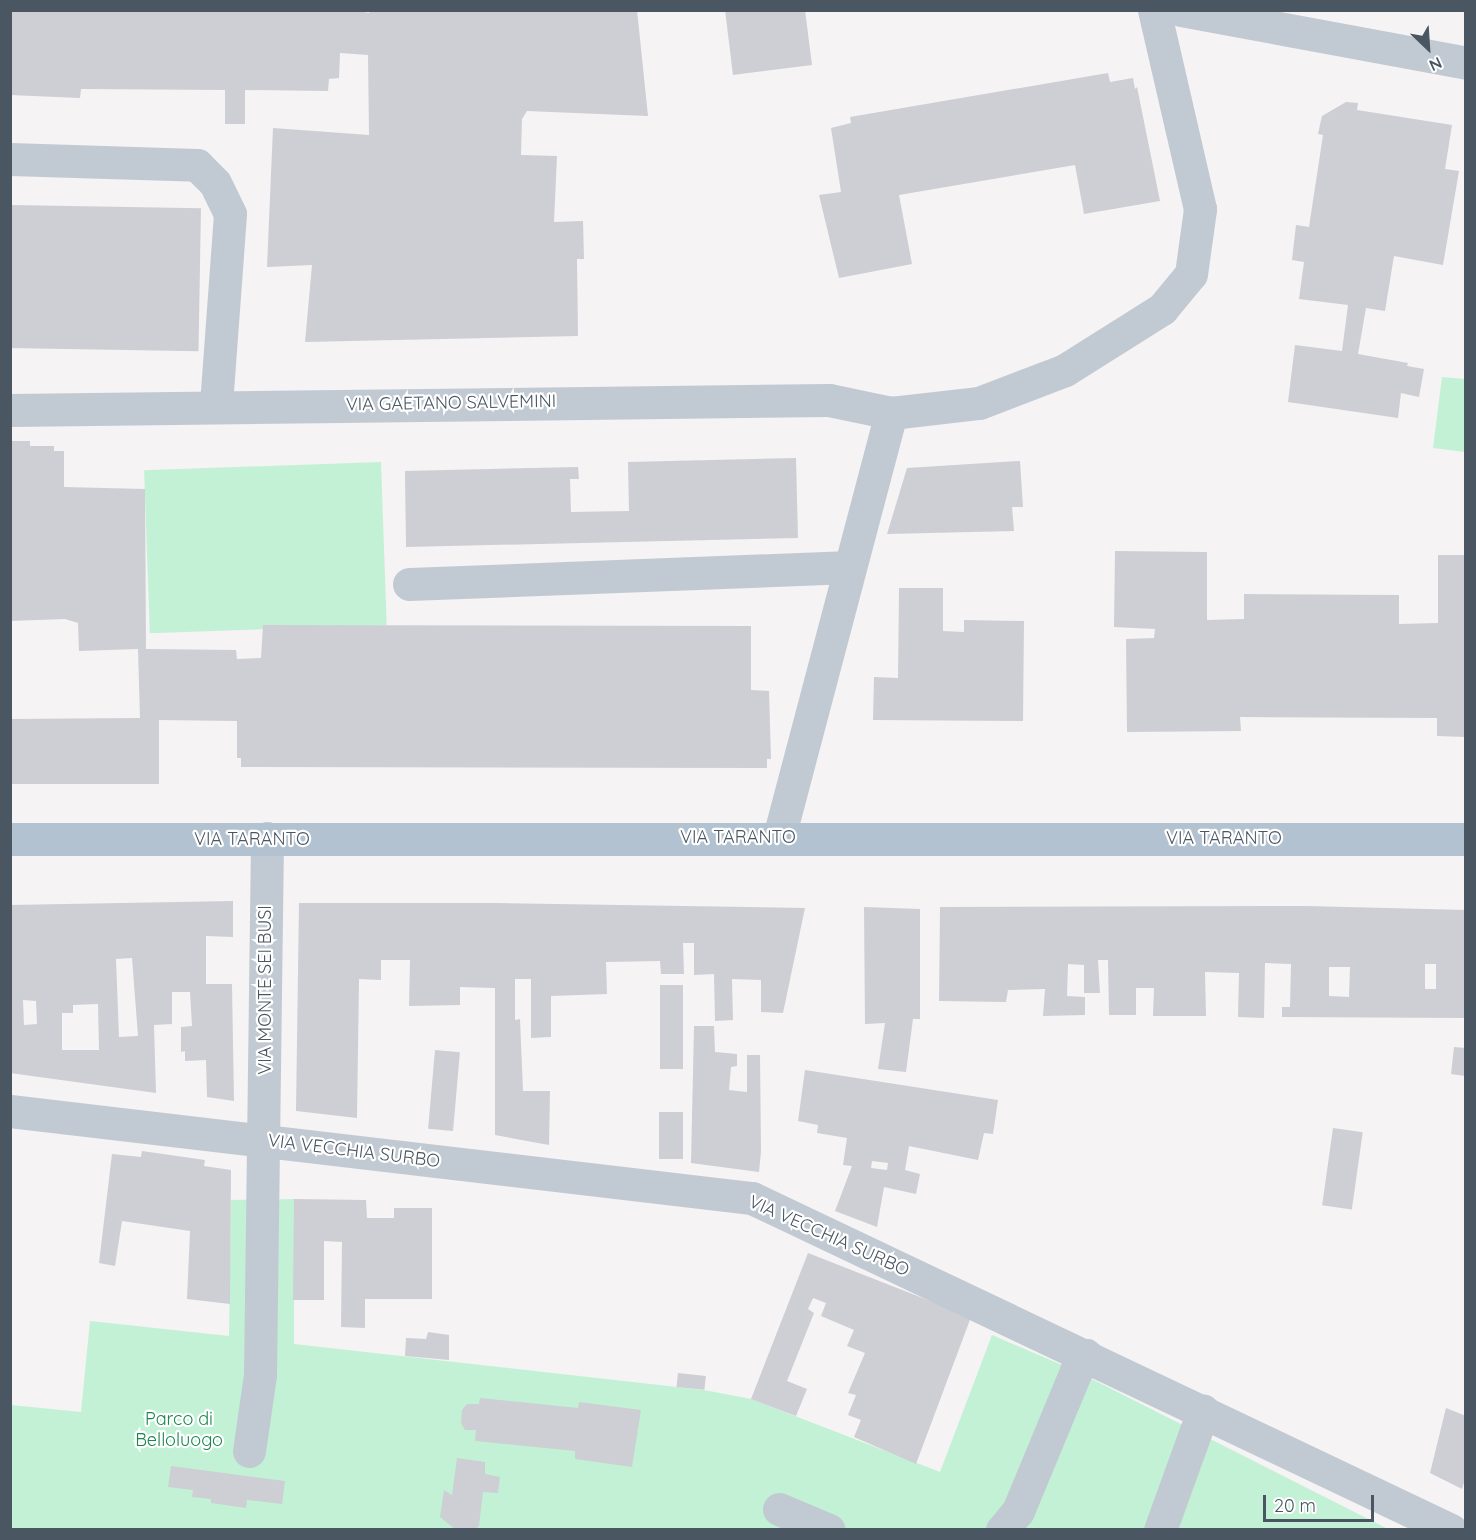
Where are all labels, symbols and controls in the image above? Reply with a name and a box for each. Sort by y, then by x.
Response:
north arrow [1398,18,1458,78]
text: N [1426,53,1445,76]
street label: VIA GAETANO SALVEMINI [346,390,556,416]
street label: VIA TARANTO [680,826,796,848]
street label: VIA TARANTO [1166,827,1282,849]
street label: VIA TARANTO [194,828,310,850]
street label: VIA MONTE SEI BUSI [254,905,276,1075]
street label: VIA VECCHIA SURBO [267,1130,441,1172]
street label: VIA VECCHIA SURBO [745,1191,913,1281]
park label: Parco di Belloluogo [135,1409,223,1452]
scale bar [1266,1483,1377,1521]
text: 20 m [1274,1494,1316,1517]

